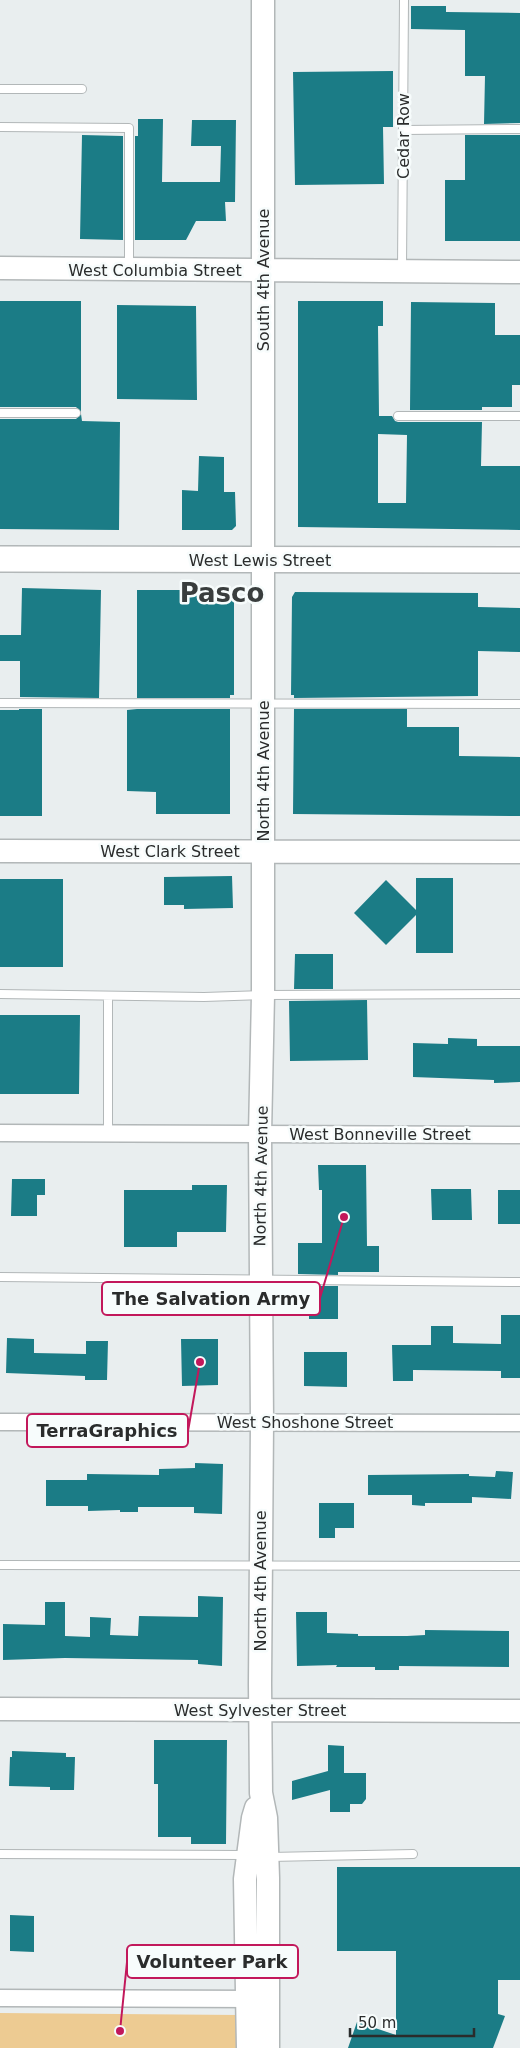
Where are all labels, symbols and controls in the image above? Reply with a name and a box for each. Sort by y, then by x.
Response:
street label: Cedar Row [394,93,413,179]
street label: South 4th Avenue [254,209,273,351]
street label: West Columbia Street [68,261,242,280]
street label: West Lewis Street [189,551,331,570]
district label: Pasco [180,578,264,608]
street label: North 4th Avenue [254,701,273,841]
street label: West Clark Street [100,842,240,861]
street label: North 4th Avenue [250,1105,272,1247]
street label: West Bonneville Street [289,1125,471,1144]
callout: The Salvation Army [102,1282,320,1315]
text: The Salvation Army [112,1288,310,1309]
street label: West Shoshone Street [217,1413,393,1432]
callout: TerraGraphics [27,1414,188,1447]
text: TerraGraphics [36,1420,178,1441]
street label: North 4th Avenue [251,1511,270,1651]
street label: West Sylvester Street [174,1701,346,1720]
callout: Volunteer Park [127,1945,298,1978]
text: Volunteer Park [137,1951,289,1972]
scale bar [350,2006,474,2038]
text: 50 m [358,2014,396,2032]

